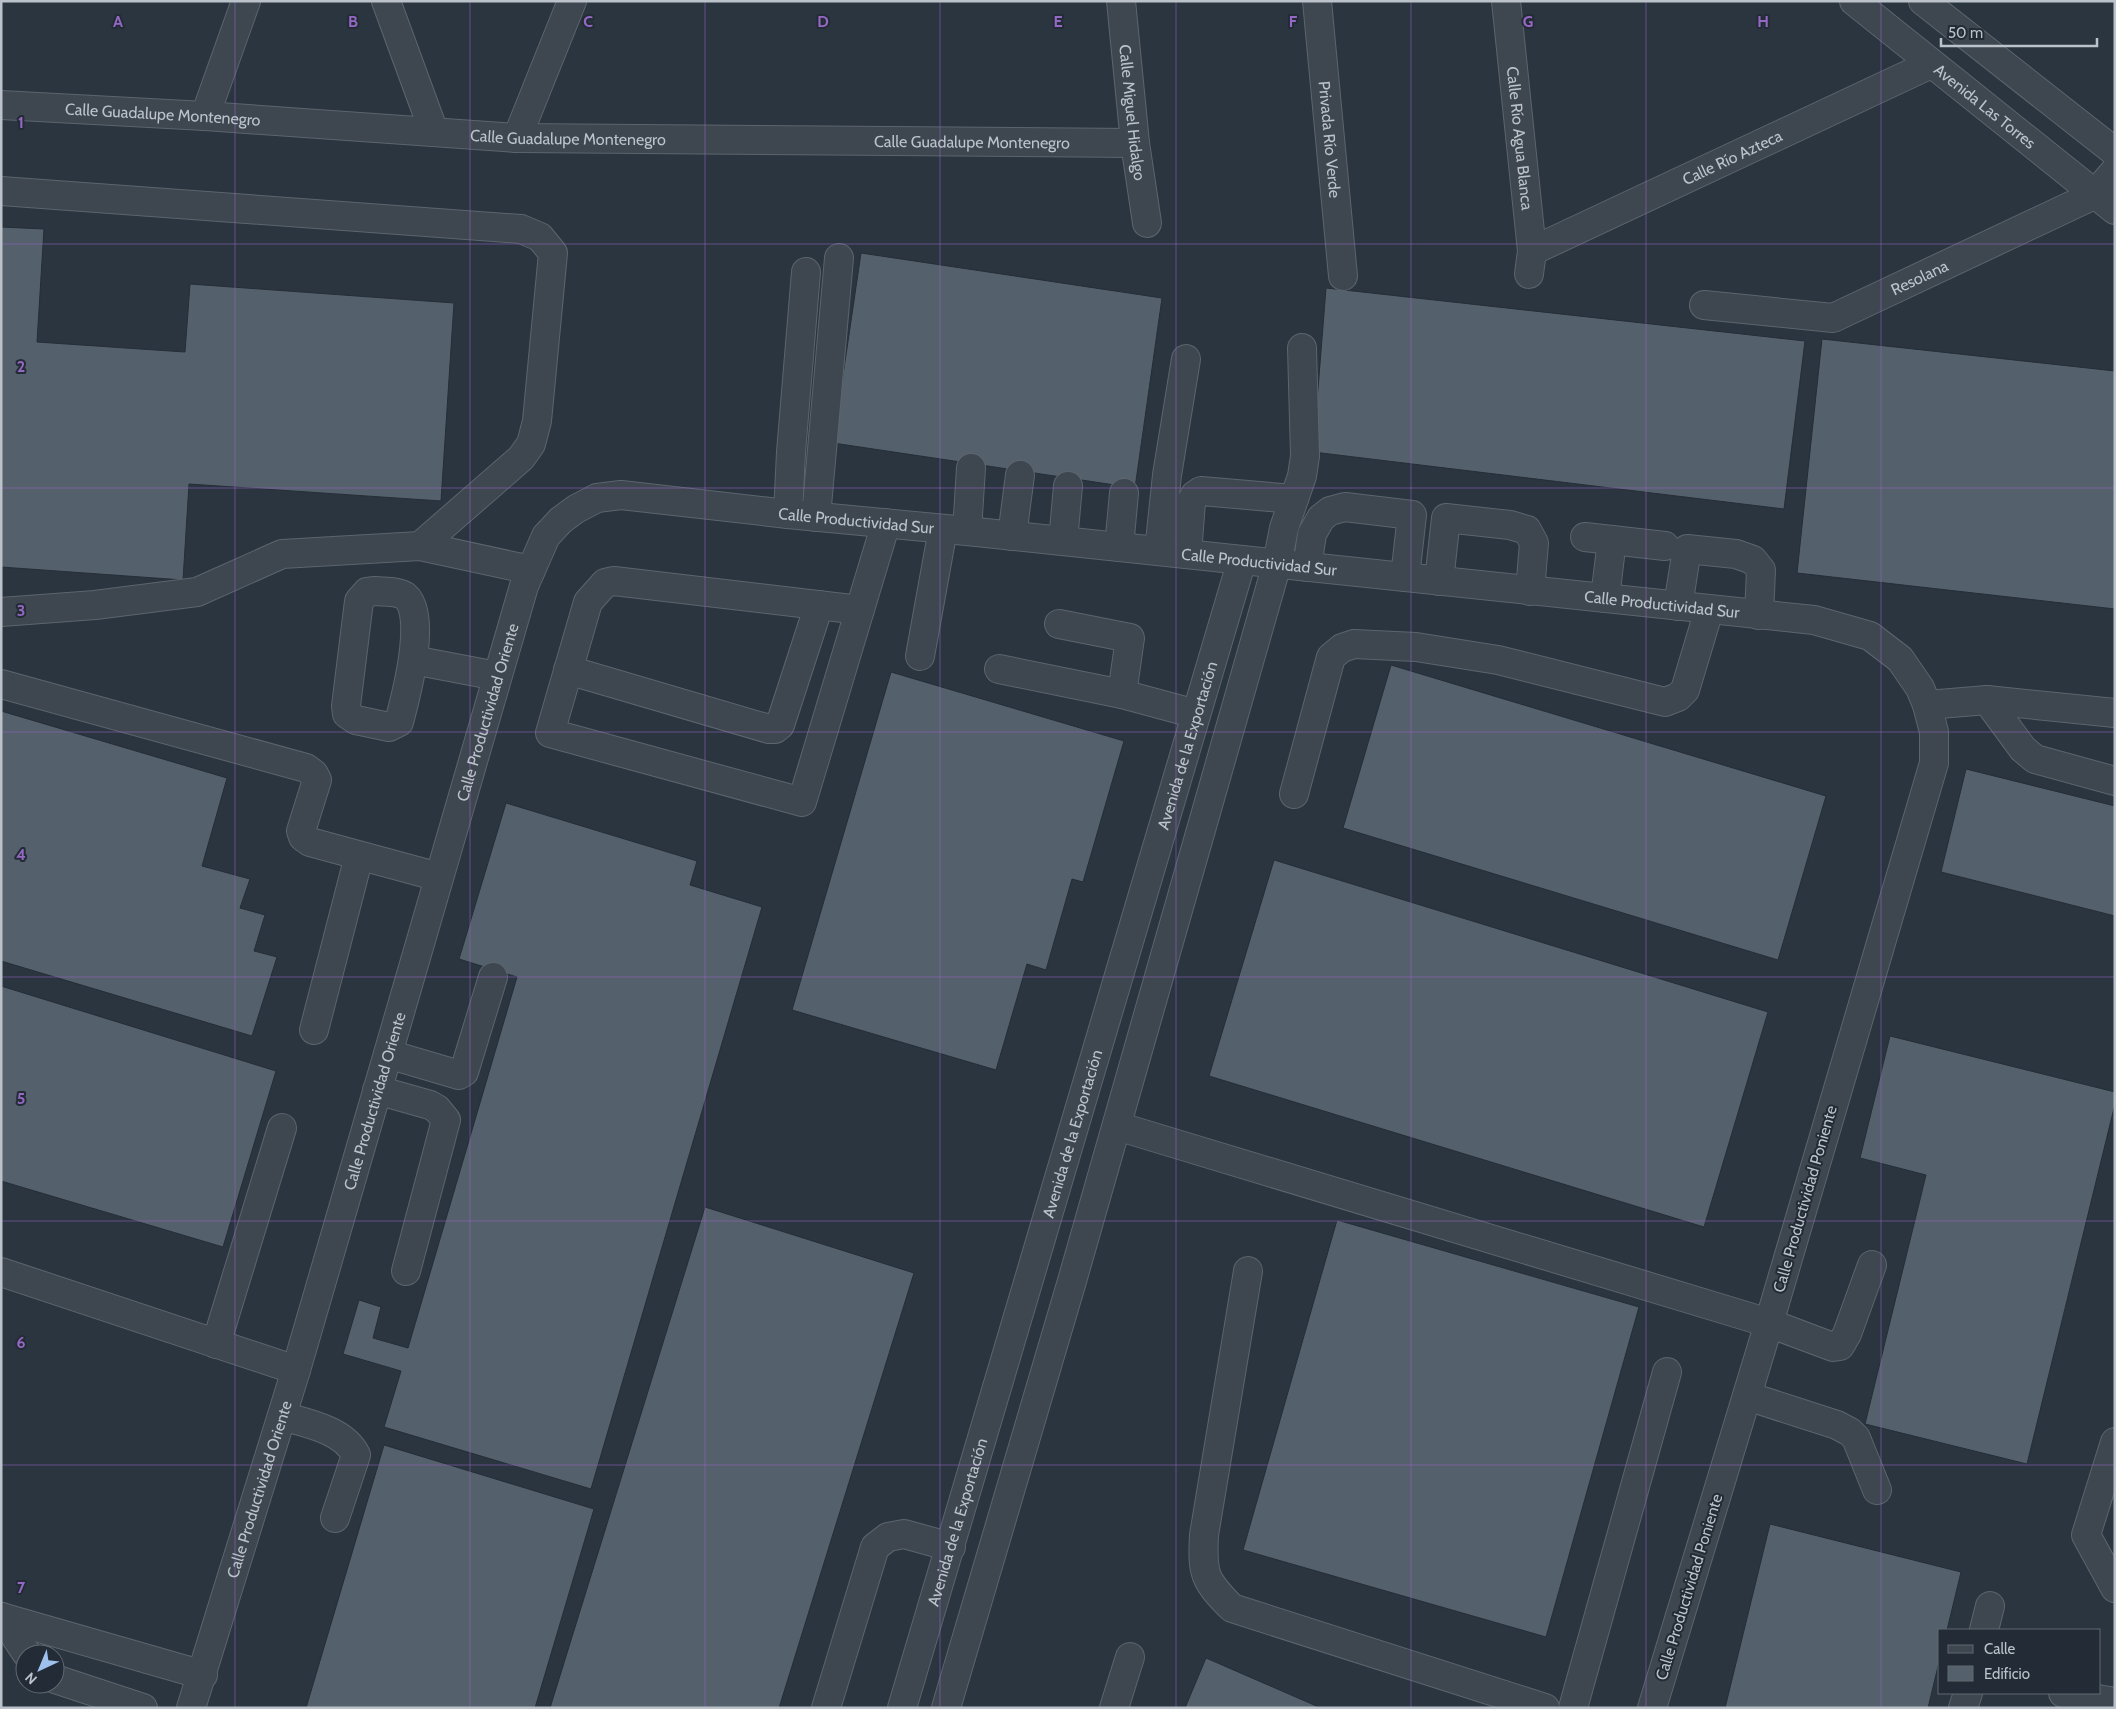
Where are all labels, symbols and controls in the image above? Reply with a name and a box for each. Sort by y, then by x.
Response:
text: A [113,12,123,31]
text: B [348,12,358,31]
text: C [583,12,593,31]
text: D [817,12,829,31]
text: E [1053,12,1063,31]
text: F [1289,12,1298,31]
text: G [1523,12,1533,31]
text: H [1757,12,1769,31]
scale bar [1941,15,2097,47]
text: 50 m [1948,24,1983,42]
street label: Calle Miguel Hidalgo [1116,43,1150,182]
street label: Avenida Las Torres [1931,60,2040,153]
street label: Calle Río Agua Blanca [1503,65,1537,211]
street label: Privada Río Verde [1315,80,1345,199]
street label: Calle Guadalupe Montenegro [64,99,261,129]
text: 1 [18,113,24,132]
street label: Calle Guadalupe Montenegro [469,125,666,149]
street label: Calle Río Azteca [1679,126,1785,189]
street label: Calle Guadalupe Montenegro [874,131,1070,152]
street label: Resolana [1888,256,1951,299]
text: 2 [17,357,25,376]
street label: Calle Productividad Sur [777,503,936,537]
street label: Calle Productividad Sur [1180,544,1339,579]
street label: Calle Productividad Sur [1583,586,1741,622]
text: 3 [17,601,25,620]
street label: Calle Productividad Oriente [452,621,522,803]
street label: Avenida de la Exportación [1153,659,1221,832]
text: 4 [16,845,26,864]
street label: Calle Productividad Oriente [339,1010,409,1192]
street label: Avenida de la Exportación [1038,1047,1106,1220]
text: 5 [17,1089,25,1108]
street label: Calle Productividad Poniente [1769,1103,1841,1295]
text: 6 [17,1333,26,1352]
street label: Calle Productividad Oriente [222,1398,295,1580]
street label: Avenida de la Exportación [923,1436,991,1608]
street label: Calle Productividad Poniente [1652,1492,1726,1682]
text: 7 [17,1578,26,1597]
legend [1938,1629,2101,1694]
text: Calle [1984,1640,2015,1658]
north arrow [15,1644,65,1694]
text: Edificio [1984,1665,2030,1683]
text: N [21,1668,41,1688]

